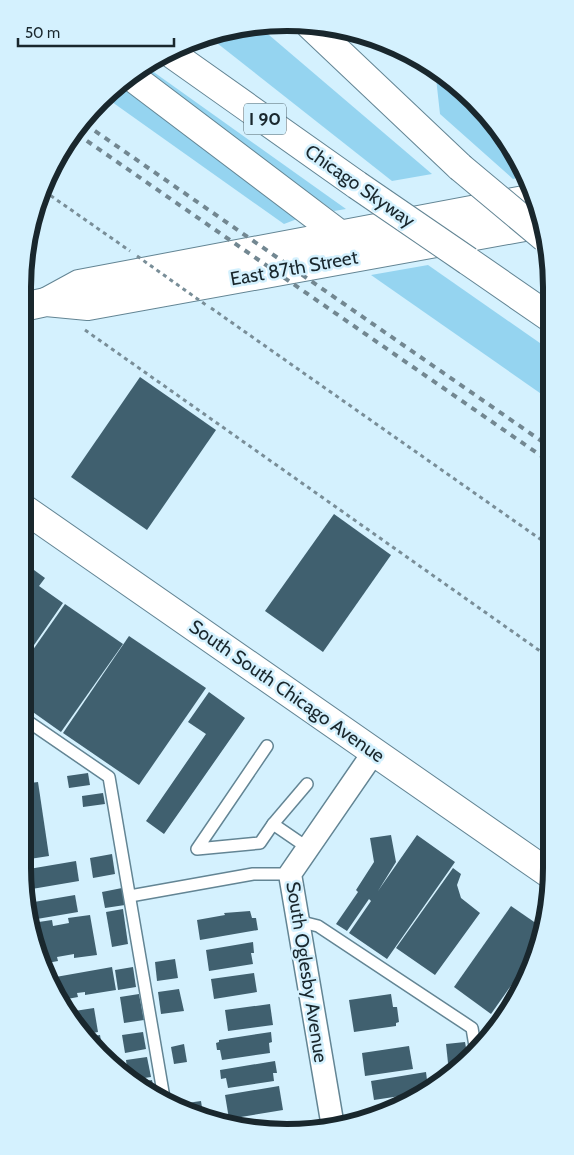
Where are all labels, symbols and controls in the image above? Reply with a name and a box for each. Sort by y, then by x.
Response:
scale bar [18,15,174,47]
text: 50 m [25,24,60,42]
road number: I 90 [244,104,286,134]
street label: Chicago Skyway [301,140,420,233]
street label: East 87th Street [228,245,360,291]
street label: South South Chicago Avenue [185,615,389,767]
street label: South Oglesby Avenue [281,880,333,1064]

